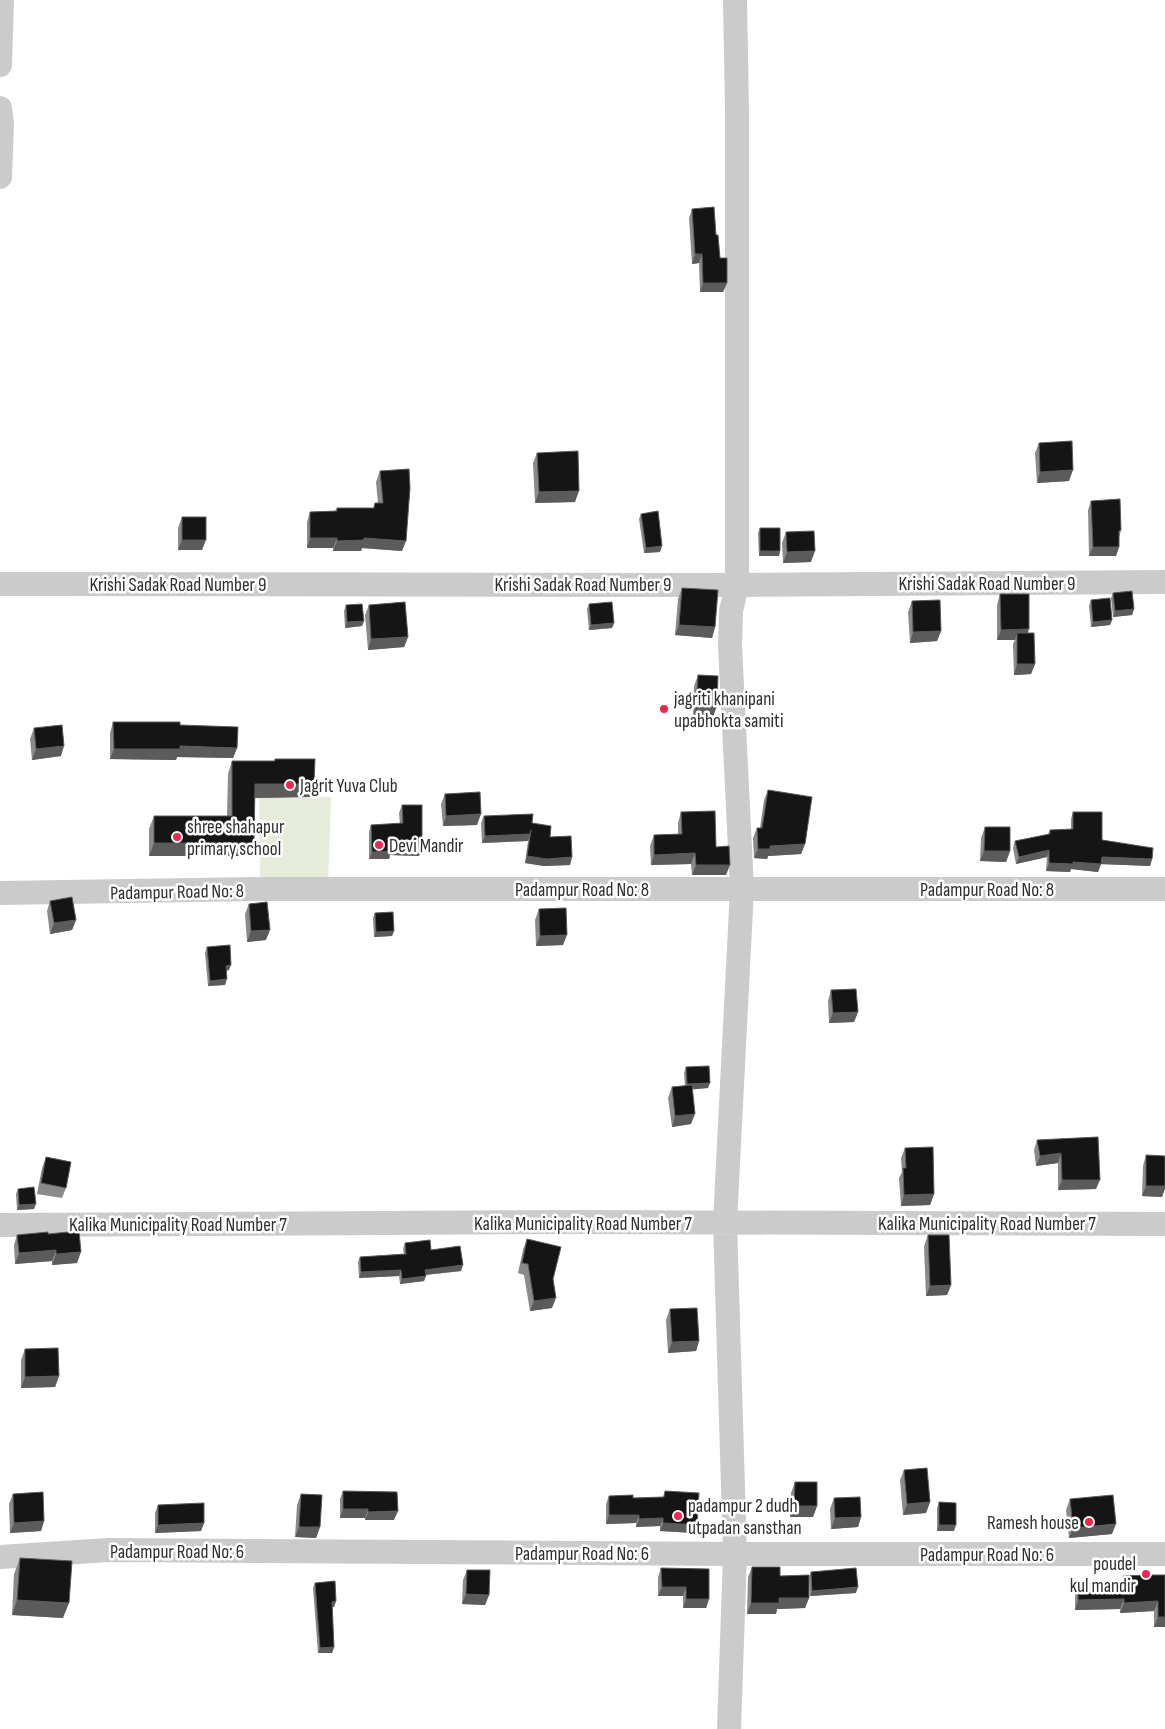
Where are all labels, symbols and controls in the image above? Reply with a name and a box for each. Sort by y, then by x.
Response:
street label: Krishi Sadak Road Number 9 [899,573,1075,596]
street label: Krishi Sadak Road Number 9 [90,574,266,597]
street label: Krishi Sadak Road Number 9 [495,574,671,597]
place label: jagriti khanipani upabhokta samiti [673,688,783,733]
marker: jagriti khanipani upabhokta samiti [658,703,670,715]
place label: Jagrit Yuva Club [299,775,398,798]
marker: Jagrit Yuva Club [284,779,296,791]
place label: shree shahapur primary school [187,816,285,861]
marker: shree shahapur primary school [171,831,183,843]
place label: Devi Mandir [389,835,464,858]
marker: Devi Mandir [373,839,385,851]
street label: Padampur Road No: 8 [515,879,649,902]
street label: Padampur Road No: 8 [920,879,1054,902]
street label: Padampur Road No: 8 [110,880,244,905]
street label: Kalika Municipality Road Number 7 [474,1213,692,1236]
street label: Kalika Municipality Road Number 7 [878,1213,1096,1236]
street label: Kalika Municipality Road Number 7 [69,1214,287,1237]
place label: padampur 2 dudh utpadan sansthan [688,1495,802,1540]
marker: padampur 2 dudh utpadan sansthan [672,1510,684,1522]
place label: Ramesh house [987,1512,1079,1535]
marker: Ramesh house [1083,1516,1095,1528]
street label: Padampur Road No: 6 [110,1541,244,1564]
street label: Padampur Road No: 6 [515,1543,649,1566]
street label: Padampur Road No: 6 [920,1544,1054,1567]
place label: poudel kul mandir [1070,1553,1137,1598]
marker: poudel kul mandir [1140,1568,1152,1580]

